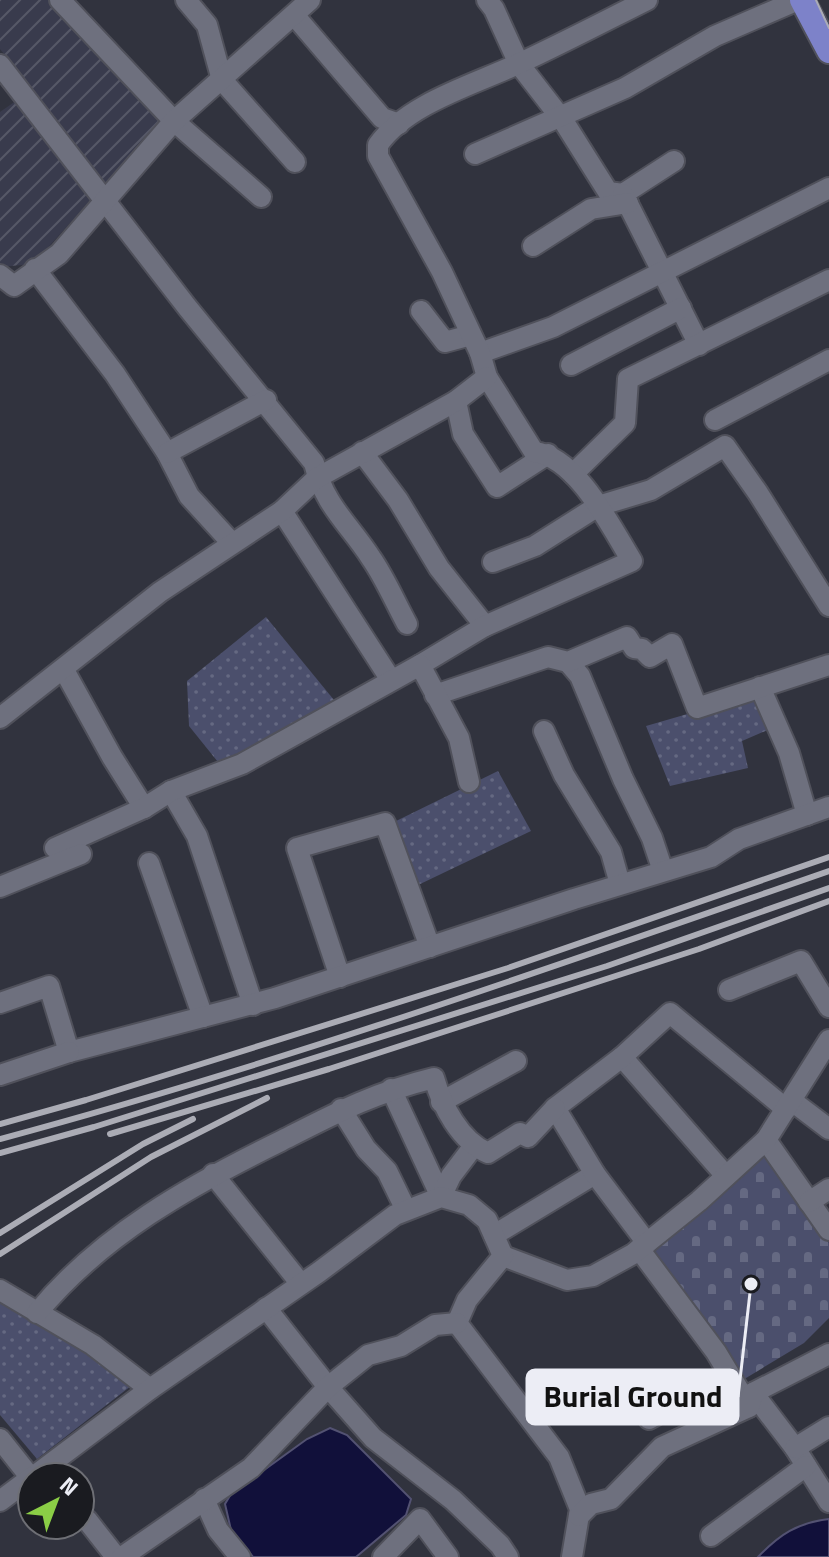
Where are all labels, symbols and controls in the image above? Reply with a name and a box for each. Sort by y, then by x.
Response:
callout: Burial Ground [527,1370,738,1424]
text: Burial Ground [544,1373,722,1419]
north arrow [16,1461,96,1541]
text: N [52,1468,86,1504]

